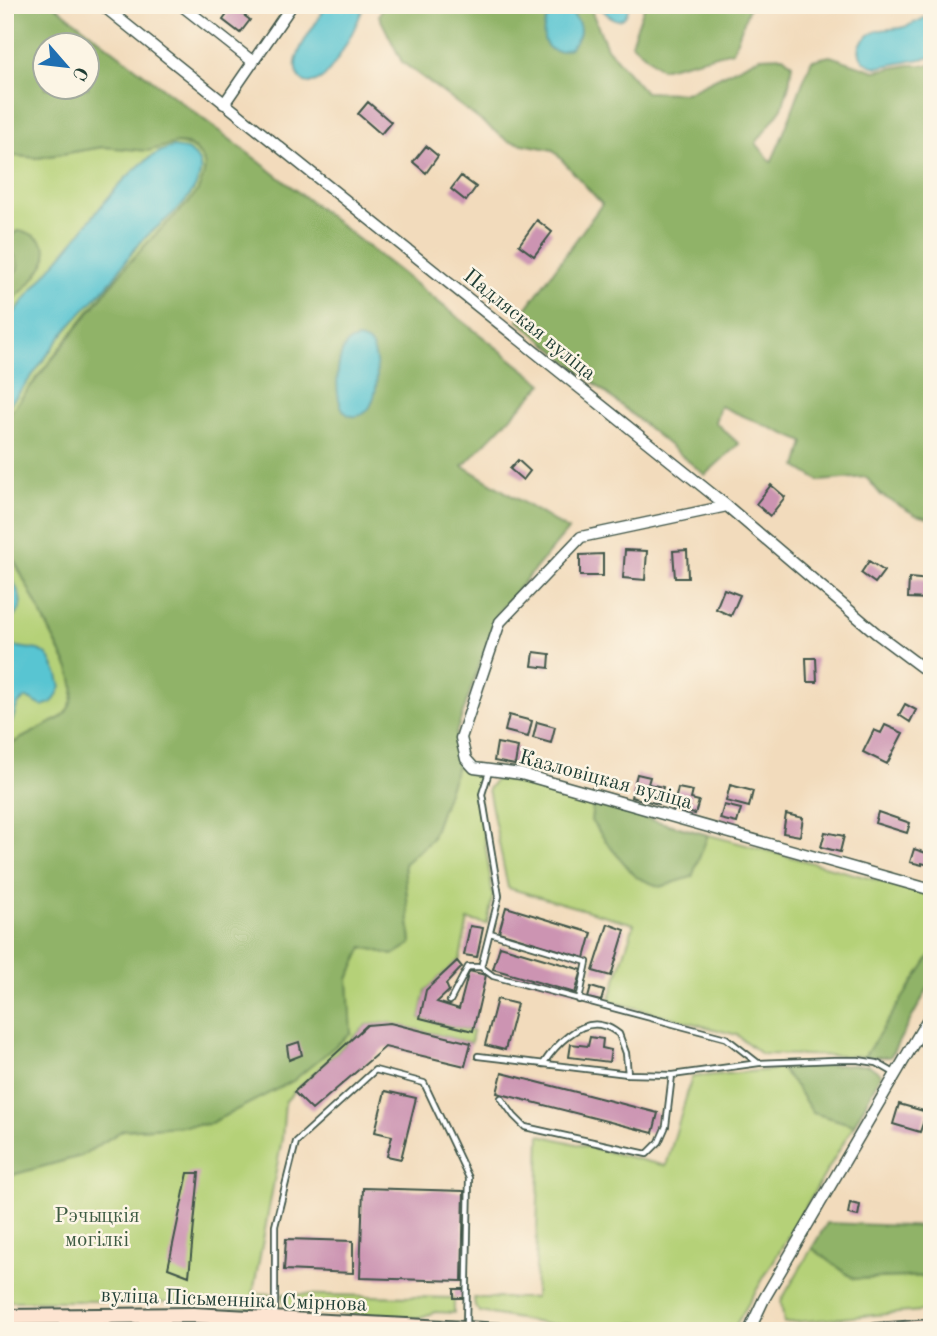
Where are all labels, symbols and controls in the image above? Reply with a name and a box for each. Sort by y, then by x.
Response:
north arrow [32,32,102,102]
text: С [67,63,90,83]
street label: Падляская вуліца [459,265,599,385]
street label: Казловіцкая вуліца [516,747,695,814]
park label: Рэчыцкія могілкі [54,1206,140,1251]
street label: вуліца Пісьменніка Смірнова [100,1285,367,1316]

